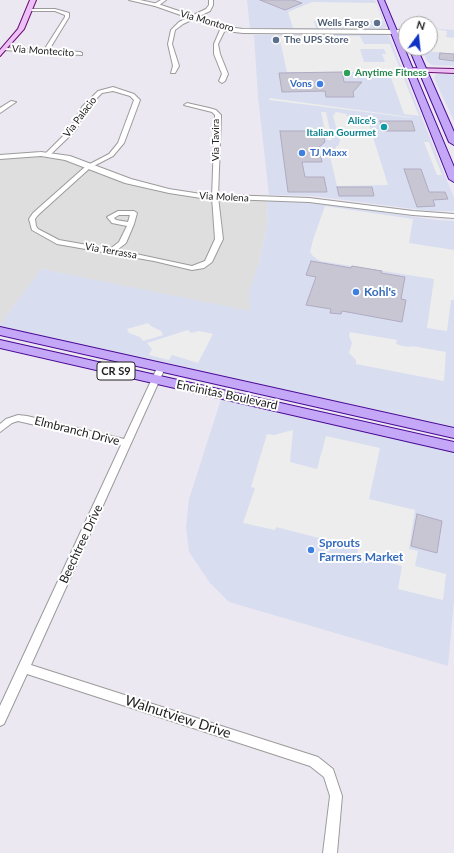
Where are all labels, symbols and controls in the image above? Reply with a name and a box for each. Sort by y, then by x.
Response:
street label: Via Montoro [179,8,235,34]
north arrow [398,16,438,56]
place label: Wells Fargo [317,17,369,29]
marker: Wells Fargo [372,18,382,28]
text: N [415,18,427,32]
place label: The UPS Store [284,34,348,46]
marker: The UPS Store [271,35,281,45]
street label: Via Montecito [12,43,74,59]
place label: Anytime Fitness [355,67,427,79]
marker: Anytime Fitness [342,68,352,78]
place label: Vons [290,78,312,90]
marker: Vons [315,79,325,89]
street label: Via Palacio [61,94,99,140]
place label: Alice's Italian Gourmet [307,115,376,138]
street label: Via Tavira [210,119,222,161]
marker: Alice's Italian Gourmet [379,122,389,132]
place label: TJ Maxx [310,147,347,159]
marker: TJ Maxx [297,148,307,158]
street label: Via Molena [199,190,249,204]
street label: Via Terrassa [84,241,138,261]
place label: Kohl's [364,285,396,299]
marker: Kohl's [351,287,361,297]
road number: CR S9 [97,362,135,380]
street label: Encinitas Boulevard [175,377,279,413]
street label: Elmbranch Drive [33,413,121,449]
street label: Beechtree Drive [56,502,106,586]
place label: Sprouts Farmers Market [319,536,403,564]
marker: Sprouts Farmers Market [306,545,316,555]
street label: Walnutview Drive [123,692,233,742]

